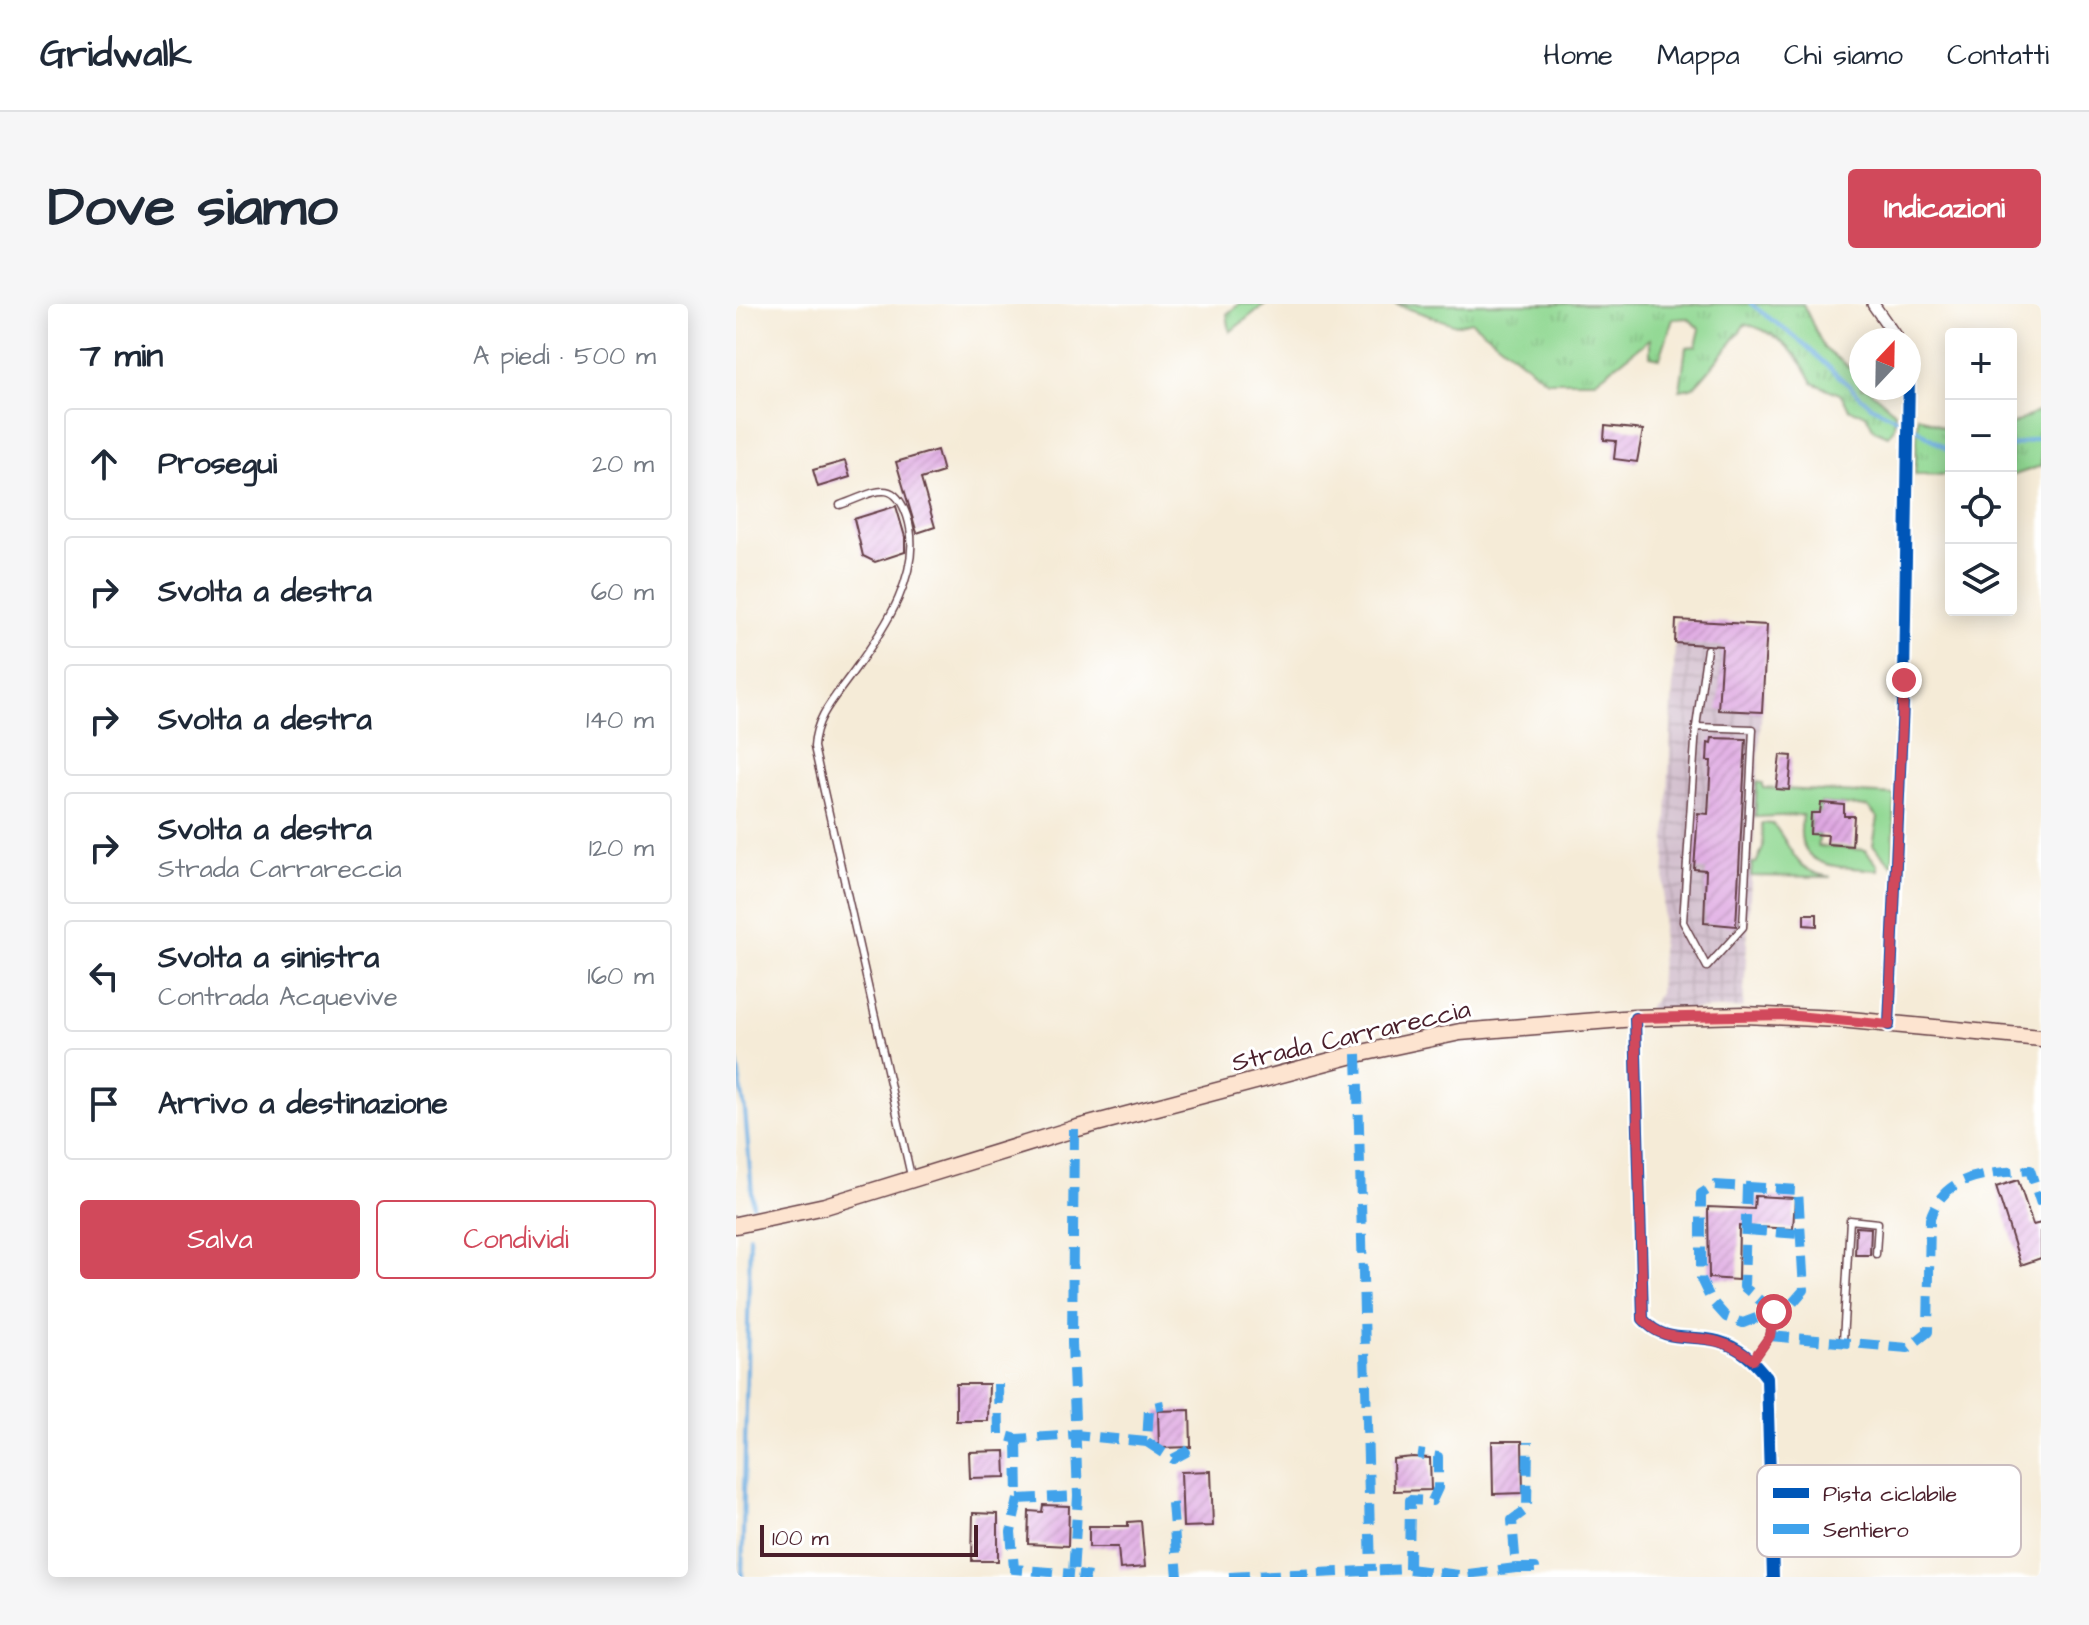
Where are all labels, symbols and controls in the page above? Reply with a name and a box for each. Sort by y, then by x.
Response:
text: Gridwalk [40,29,192,81]
text: Home [1543,36,1613,75]
text: Mappa [1657,36,1740,75]
text: Chi siamo [1784,36,1903,75]
text: Contatti [1947,36,2049,75]
text: Dove siamo [48,169,338,247]
button: Indicazioni [1848,169,2041,248]
north arrow [1849,328,1921,400]
map controls [1945,328,2017,616]
button: + [1945,328,2017,400]
text: 7 min [80,332,163,380]
text: A piedi · 500 m [473,338,656,374]
button: − [1945,400,2017,472]
icon: ahead [82,442,126,486]
text: Prosegui [158,443,277,485]
text: 20 m [592,446,654,482]
button: locate [1945,472,2017,544]
button: layers [1945,544,2017,616]
icon: right [82,570,126,614]
text: Svolta a destra [158,571,372,613]
text: 60 m [591,574,654,610]
route end [1886,662,1922,698]
icon: right [82,698,126,742]
text: Svolta a destra [158,699,372,741]
text: 140 m [586,702,654,738]
text: Svolta a destra [158,809,372,851]
icon: right [82,826,126,870]
text: 120 m [589,830,654,866]
text: Strada Carrareccia [158,851,402,887]
text: Svolta a sinistra [158,937,379,979]
icon: left [82,954,126,998]
text: 160 m [587,958,654,994]
text: Contrada Acquevive [158,979,398,1015]
street label: Strada Carrareccia [1228,991,1474,1081]
icon: arrive [82,1082,126,1126]
text: Arrivo a destinazione [158,1083,448,1125]
button: Salva [80,1200,360,1279]
button: Condividi [376,1200,656,1279]
route start [1756,1294,1792,1330]
legend [1757,1465,2021,1557]
text: Pista ciclabile [1823,1479,1957,1510]
text: Sentiero [1823,1515,1909,1546]
scale bar [760,1521,978,1557]
text: 100 m [772,1523,829,1554]

